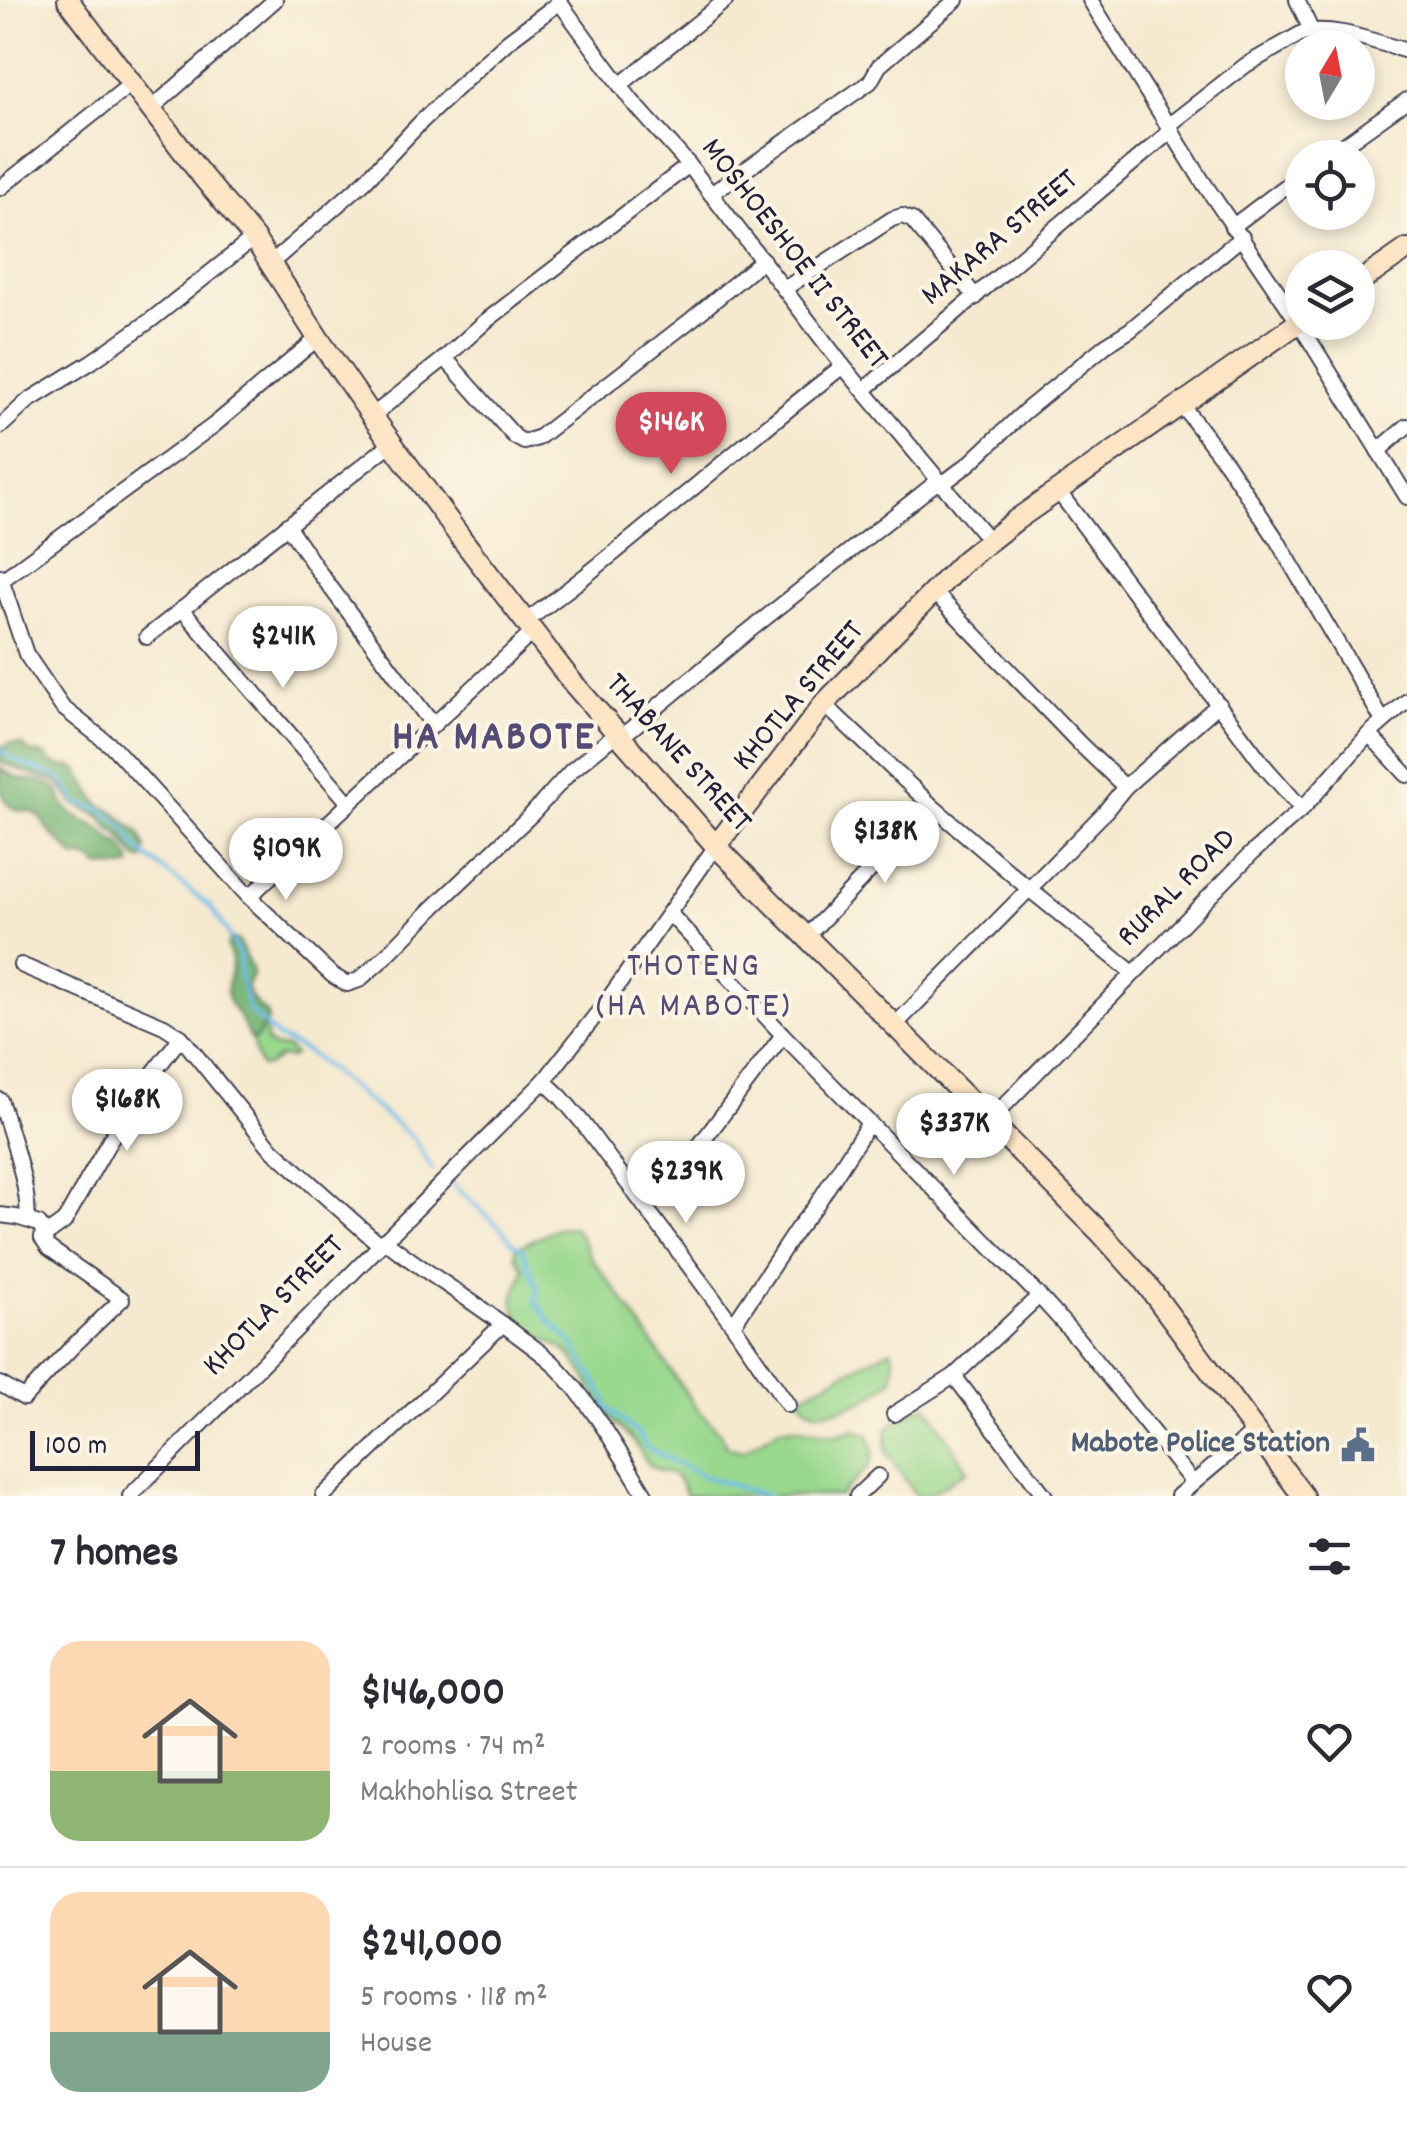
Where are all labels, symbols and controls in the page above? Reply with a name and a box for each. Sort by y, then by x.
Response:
north arrow [1285,30,1375,120]
map controls [1285,30,1375,340]
street label: MOSHOESHOE II STREET [688,129,898,381]
button: locate [1285,140,1375,230]
street label: MAKARA STREET [912,159,1090,319]
button: layers [1285,250,1375,340]
pin: $146K [601,392,741,477]
text: $146K [638,401,704,447]
pin: $241K [213,606,353,691]
street label: KHOTLA STREET [723,611,877,782]
text: $241K [250,615,316,661]
street label: THABANE STREET [593,664,762,844]
district label: HA MABOTE [392,710,596,770]
pin: $138K [815,801,955,886]
text: $138K [852,810,918,856]
pin: $109K [216,818,356,903]
street label: RURAL ROAD [1108,819,1248,959]
text: $109K [251,827,321,873]
district label: THOTENG (HA MABOTE) [596,943,792,1033]
pin: $168K [57,1069,197,1154]
text: $168K [94,1078,160,1124]
pin: $337K [884,1093,1024,1178]
text: $337K [918,1102,990,1148]
pin: $239K [616,1141,756,1226]
text: $239K [649,1150,723,1196]
street label: KHOTLA STREET [193,1225,357,1389]
place label: Mabote Police Station [1071,1422,1330,1468]
scale bar [30,1426,200,1470]
public building icon: Mabote Police Station [1339,1426,1377,1464]
text: 100 m [45,1428,107,1468]
text: 7 homes [50,1526,179,1586]
icon: filters [1302,1529,1357,1584]
text: $146,000 [360,1665,505,1725]
icon: home [130,1681,250,1801]
icon: heart [1302,1714,1357,1769]
text: 2 rooms · 74 m² [360,1725,546,1771]
text: Makhohlisa Street [360,1771,577,1817]
text: $241,000 [360,1916,503,1976]
icon: home [130,1932,250,2052]
icon: heart [1302,1965,1357,2020]
text: 5 rooms · 118 m² [360,1976,548,2022]
text: House [360,2022,432,2068]

